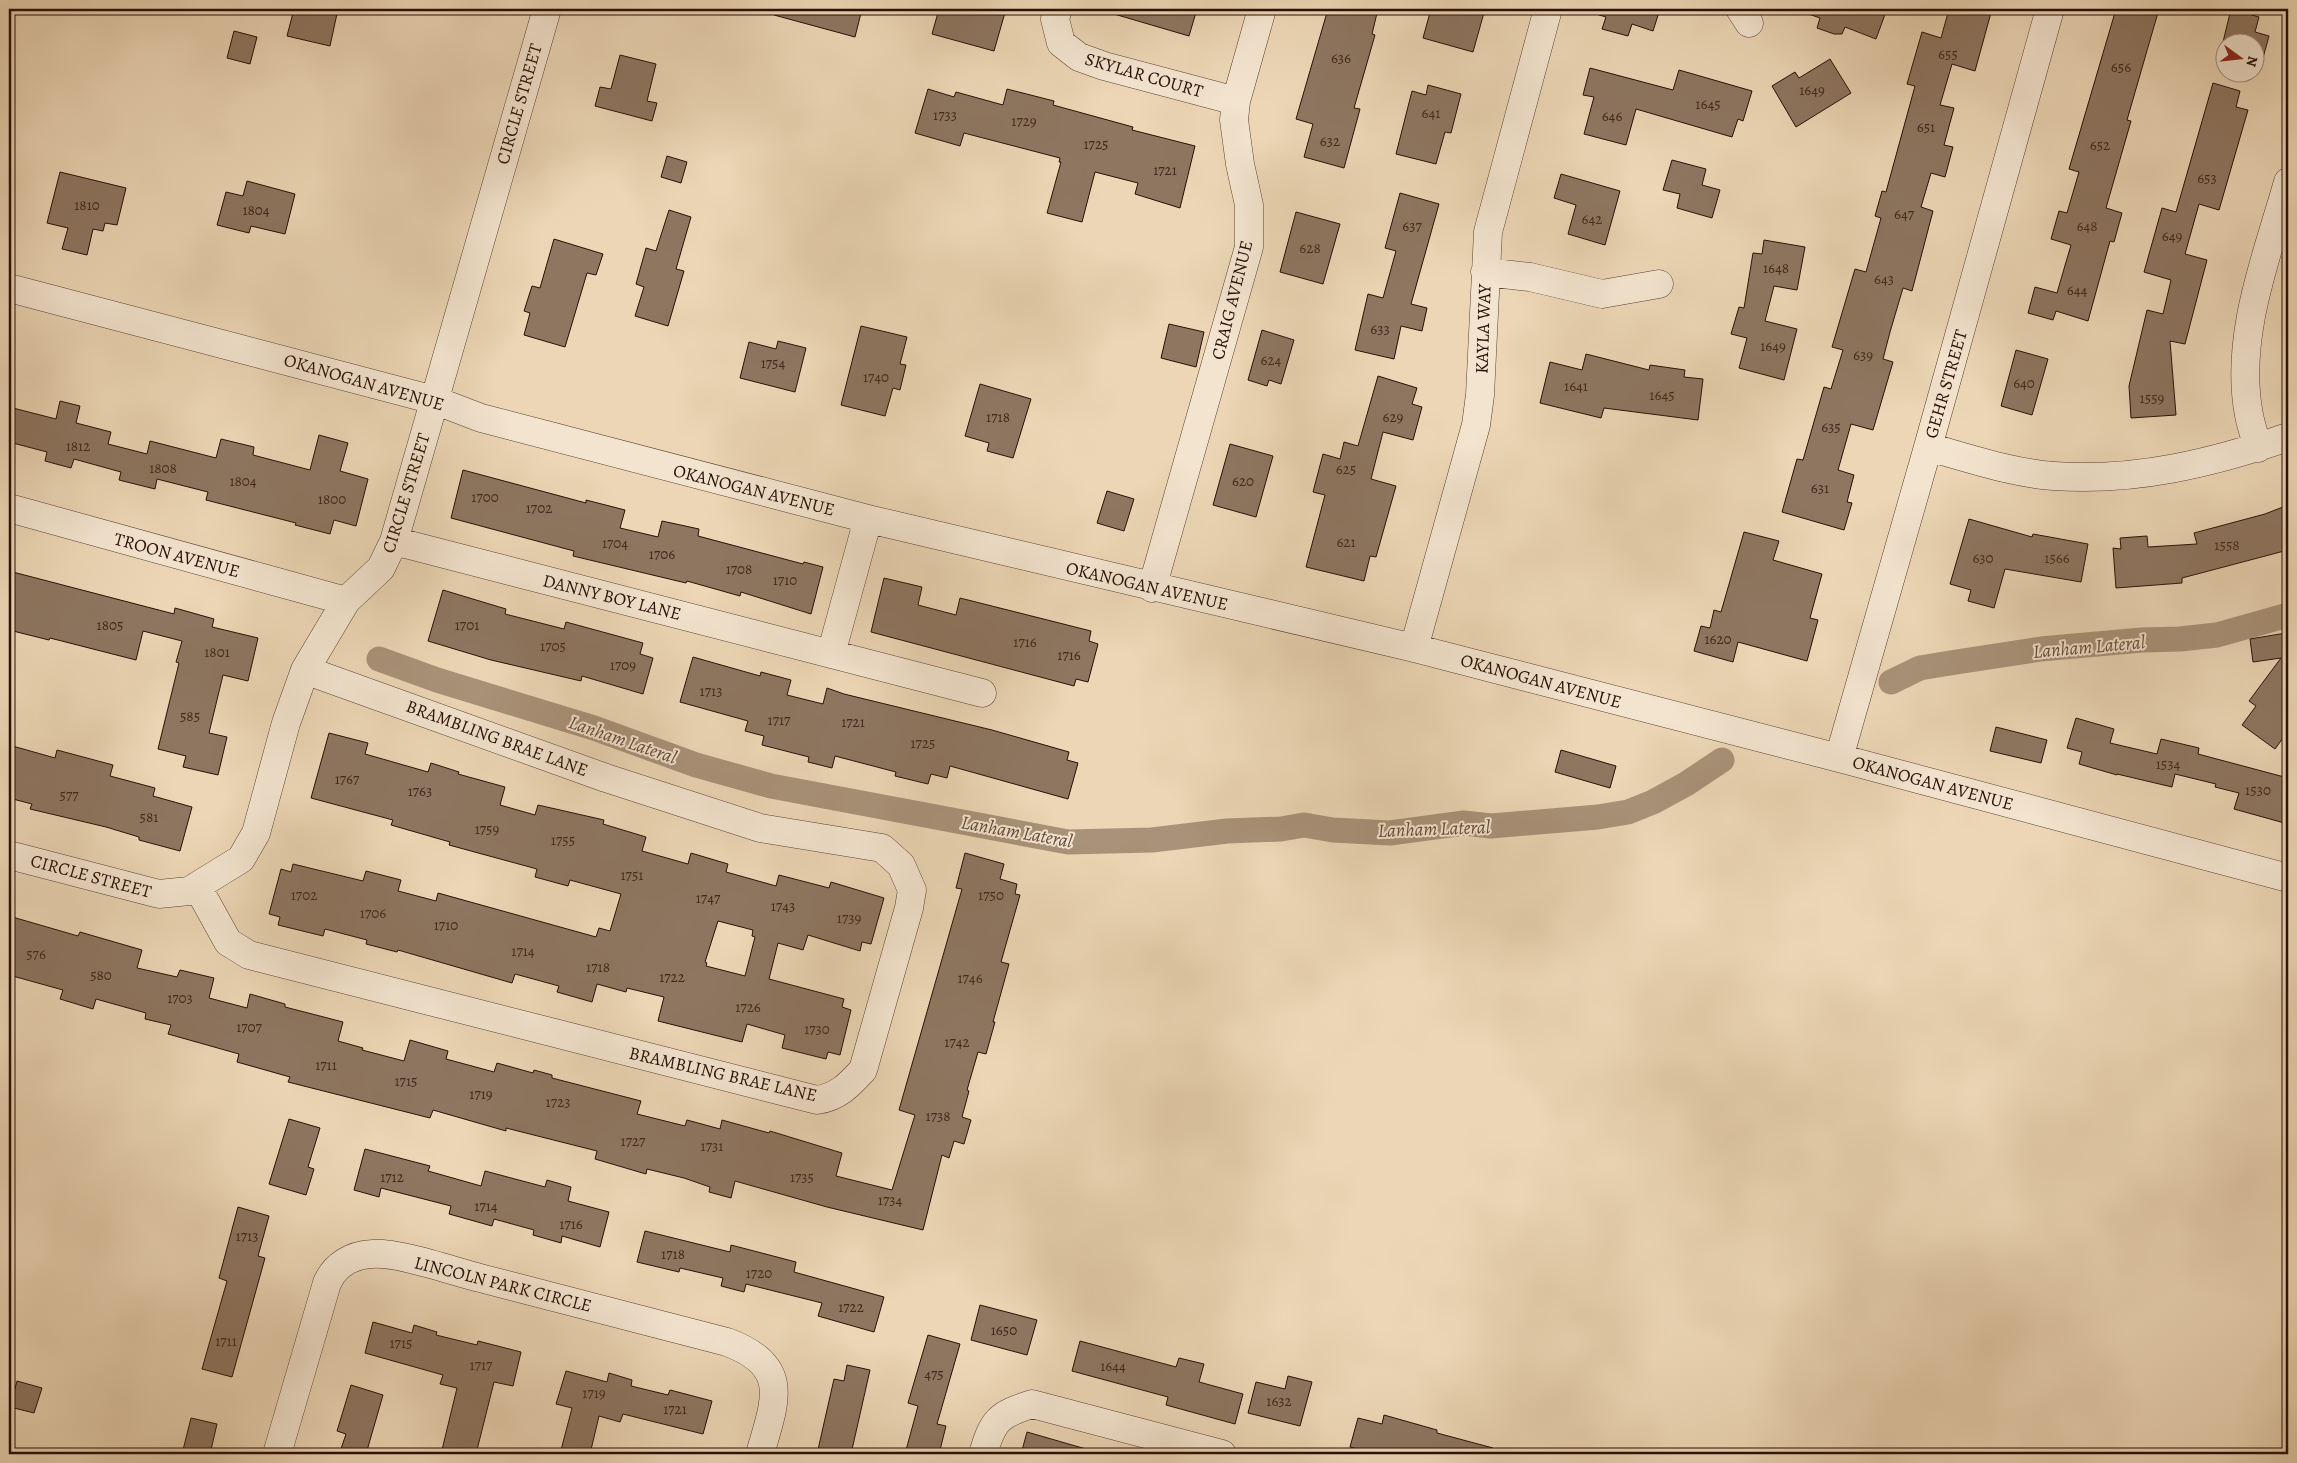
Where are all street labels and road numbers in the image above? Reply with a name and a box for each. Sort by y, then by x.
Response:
street label: CIRCLE STREET [490,41,548,167]
street label: SKYLAR COURT [1082,47,1206,103]
street label: CRAIG AVENUE [1206,238,1258,362]
street label: KAYLA WAY [1469,282,1497,374]
street label: GEHR STREET [1919,327,1973,441]
street label: OKANOGAN AVENUE [281,348,447,416]
street label: CIRCLE STREET [376,430,436,556]
street label: OKANOGAN AVENUE [671,458,837,522]
street label: TROON AVENUE [111,527,243,583]
street label: OKANOGAN AVENUE [1064,556,1230,616]
street label: DANNY BOY LANE [540,568,684,626]
street label: OKANOGAN AVENUE [1458,648,1624,714]
street label: BRAMBLING BRAE LANE [403,694,591,782]
street label: OKANOGAN AVENUE [1850,750,2016,816]
street label: CIRCLE STREET [28,848,154,904]
street label: BRAMBLING BRAE LANE [627,1041,819,1107]
street label: LINCOLN PARK CIRCLE [412,1250,594,1318]

